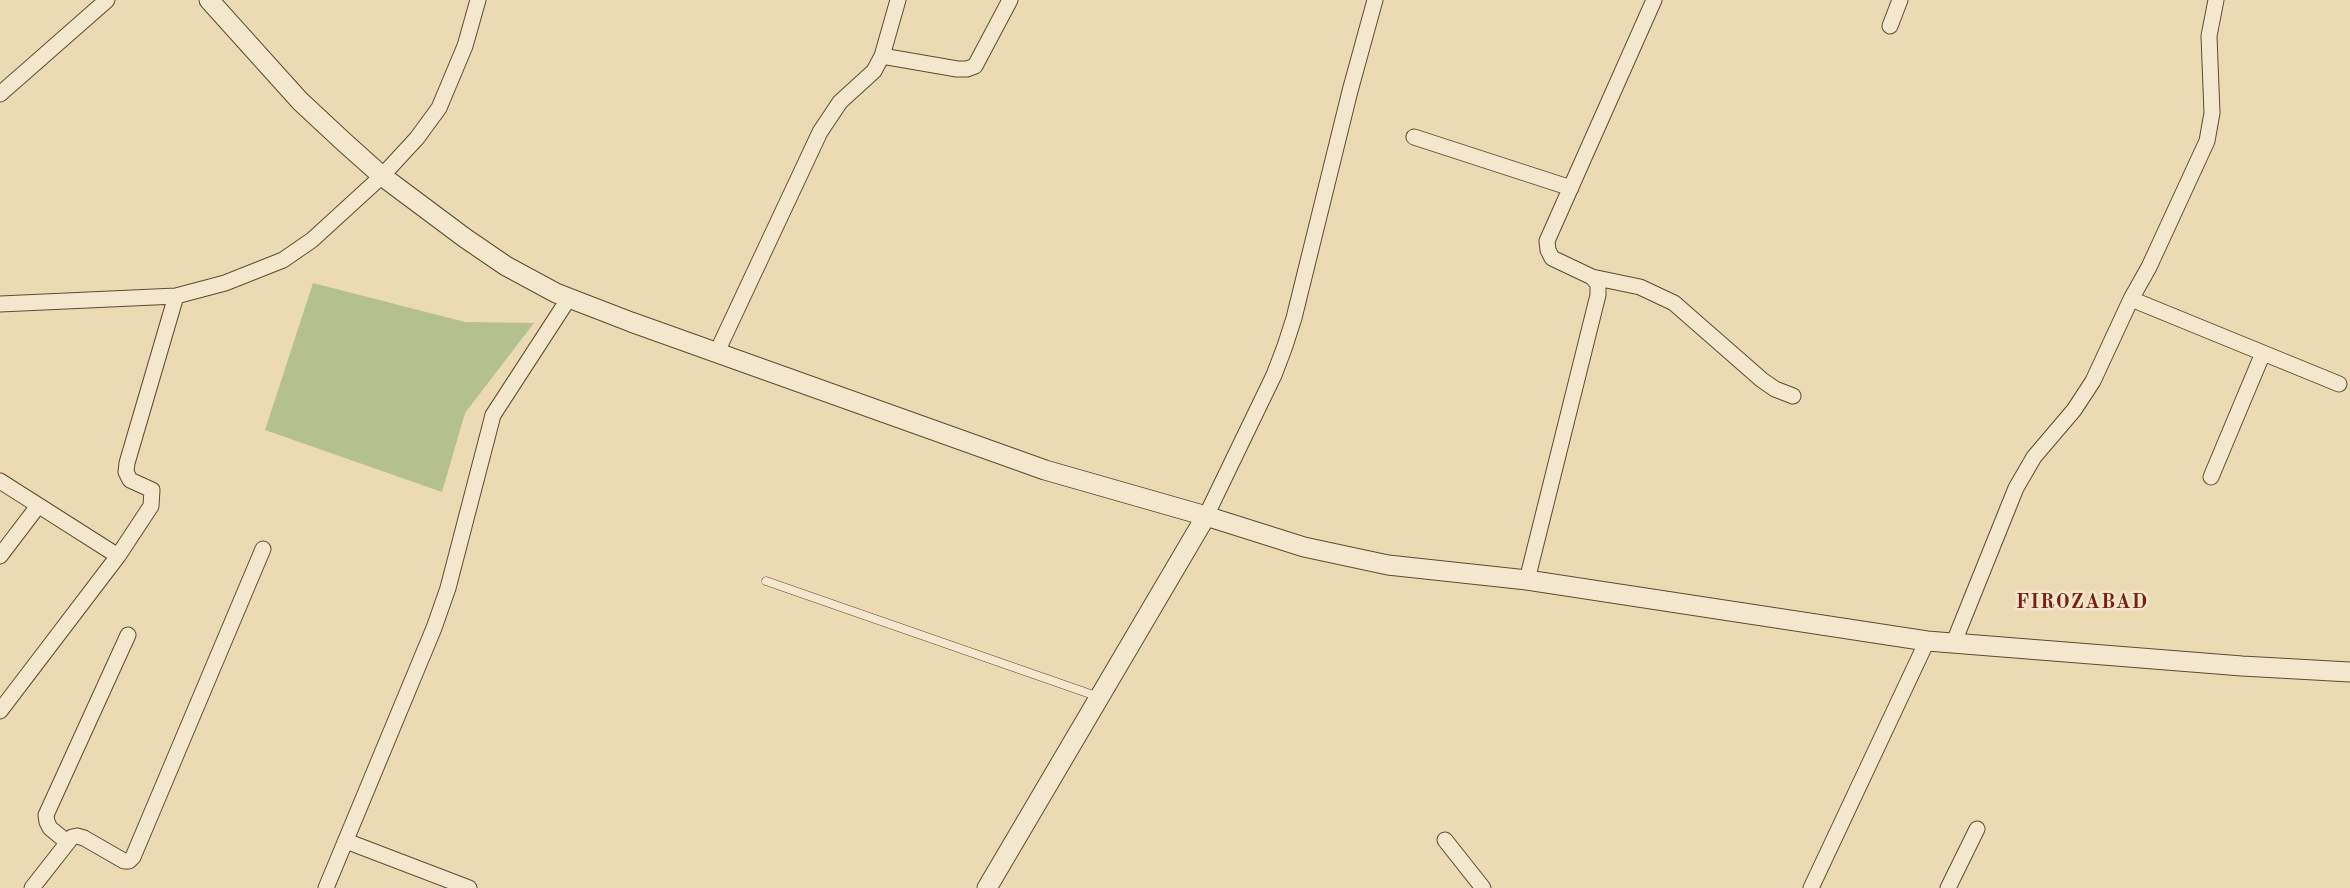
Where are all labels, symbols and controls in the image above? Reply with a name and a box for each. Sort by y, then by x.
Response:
district label: FIROZABAD [2015,591,2149,615]

